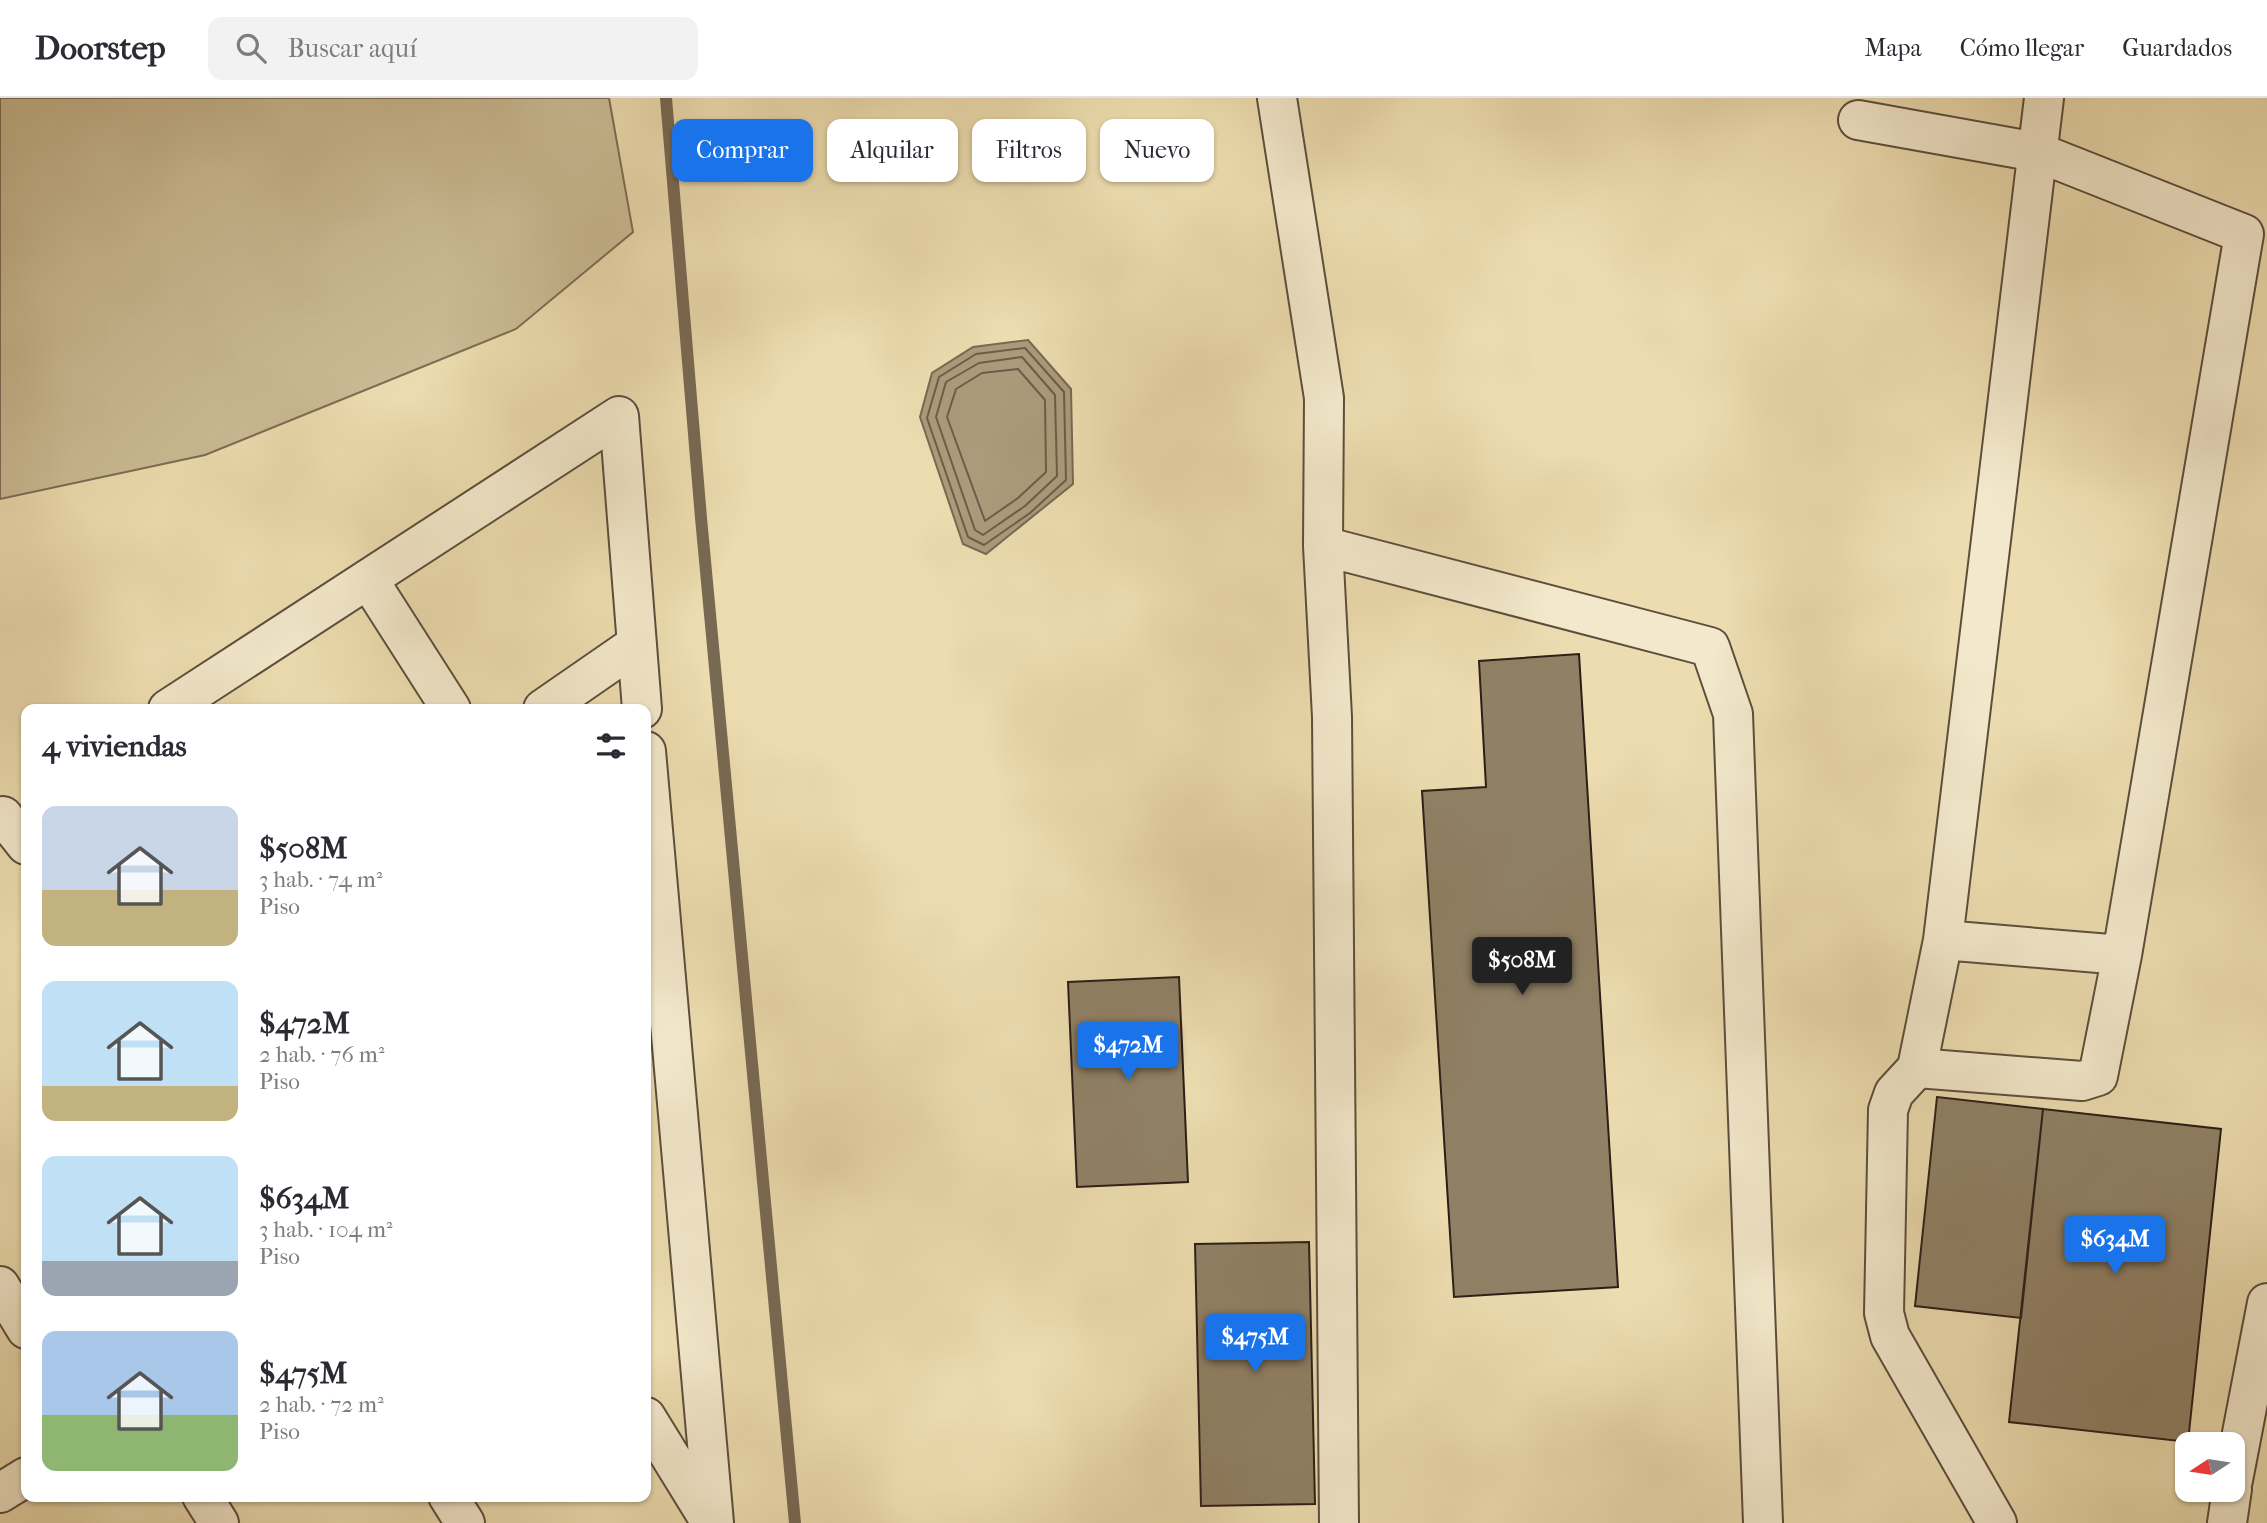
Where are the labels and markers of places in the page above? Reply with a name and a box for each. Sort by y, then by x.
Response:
pin: $508M [1473,937,1571,997]
pin: $472M [1079,1023,1177,1082]
pin: $634M [2066,1216,2164,1276]
pin: $475M [1206,1314,1304,1374]

